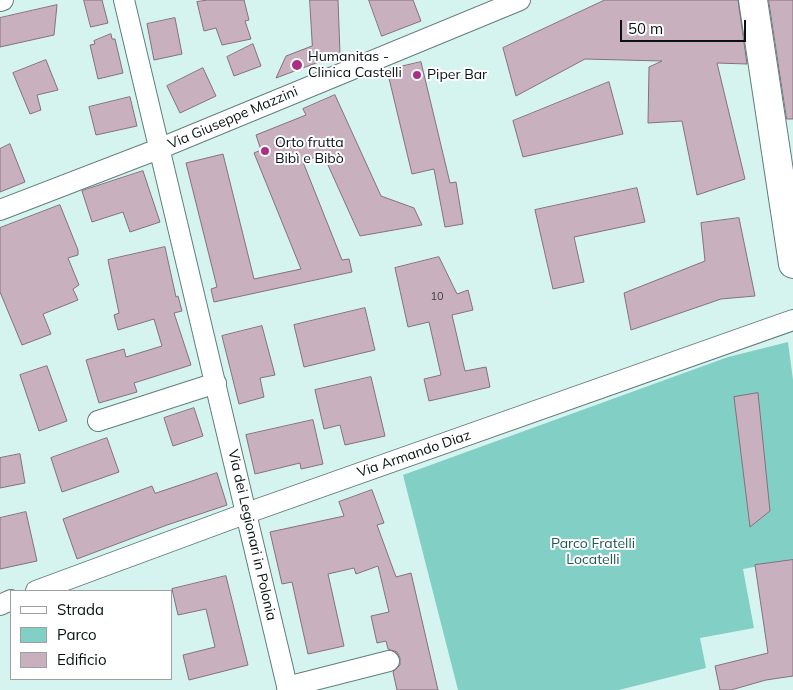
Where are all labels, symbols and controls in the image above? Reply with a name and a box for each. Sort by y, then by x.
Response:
scale bar [623,10,749,42]
text: 50 m [628,19,663,38]
place label: Humanitas - Clinica Castelli [308,49,402,82]
marker: Humanitas - Clinica Castelli [290,58,304,72]
place label: Piper Bar [427,67,487,83]
marker: Piper Bar [411,69,423,81]
street label: Via Giuseppe Mazzini [166,83,300,153]
place label: Orto frutta Bibì e Bibò [275,135,344,168]
marker: Orto frutta Bibì e Bibò [259,145,271,157]
house number: 10 [430,290,444,304]
street label: Via Armando Diaz [355,427,473,481]
street label: Via dei Legionari in Polonia [224,448,280,622]
park label: Parco Fratelli Locatelli [551,536,635,568]
legend [10,590,172,680]
text: Strada [57,600,104,619]
text: Parco [57,625,97,644]
text: Edificio [57,650,107,669]

